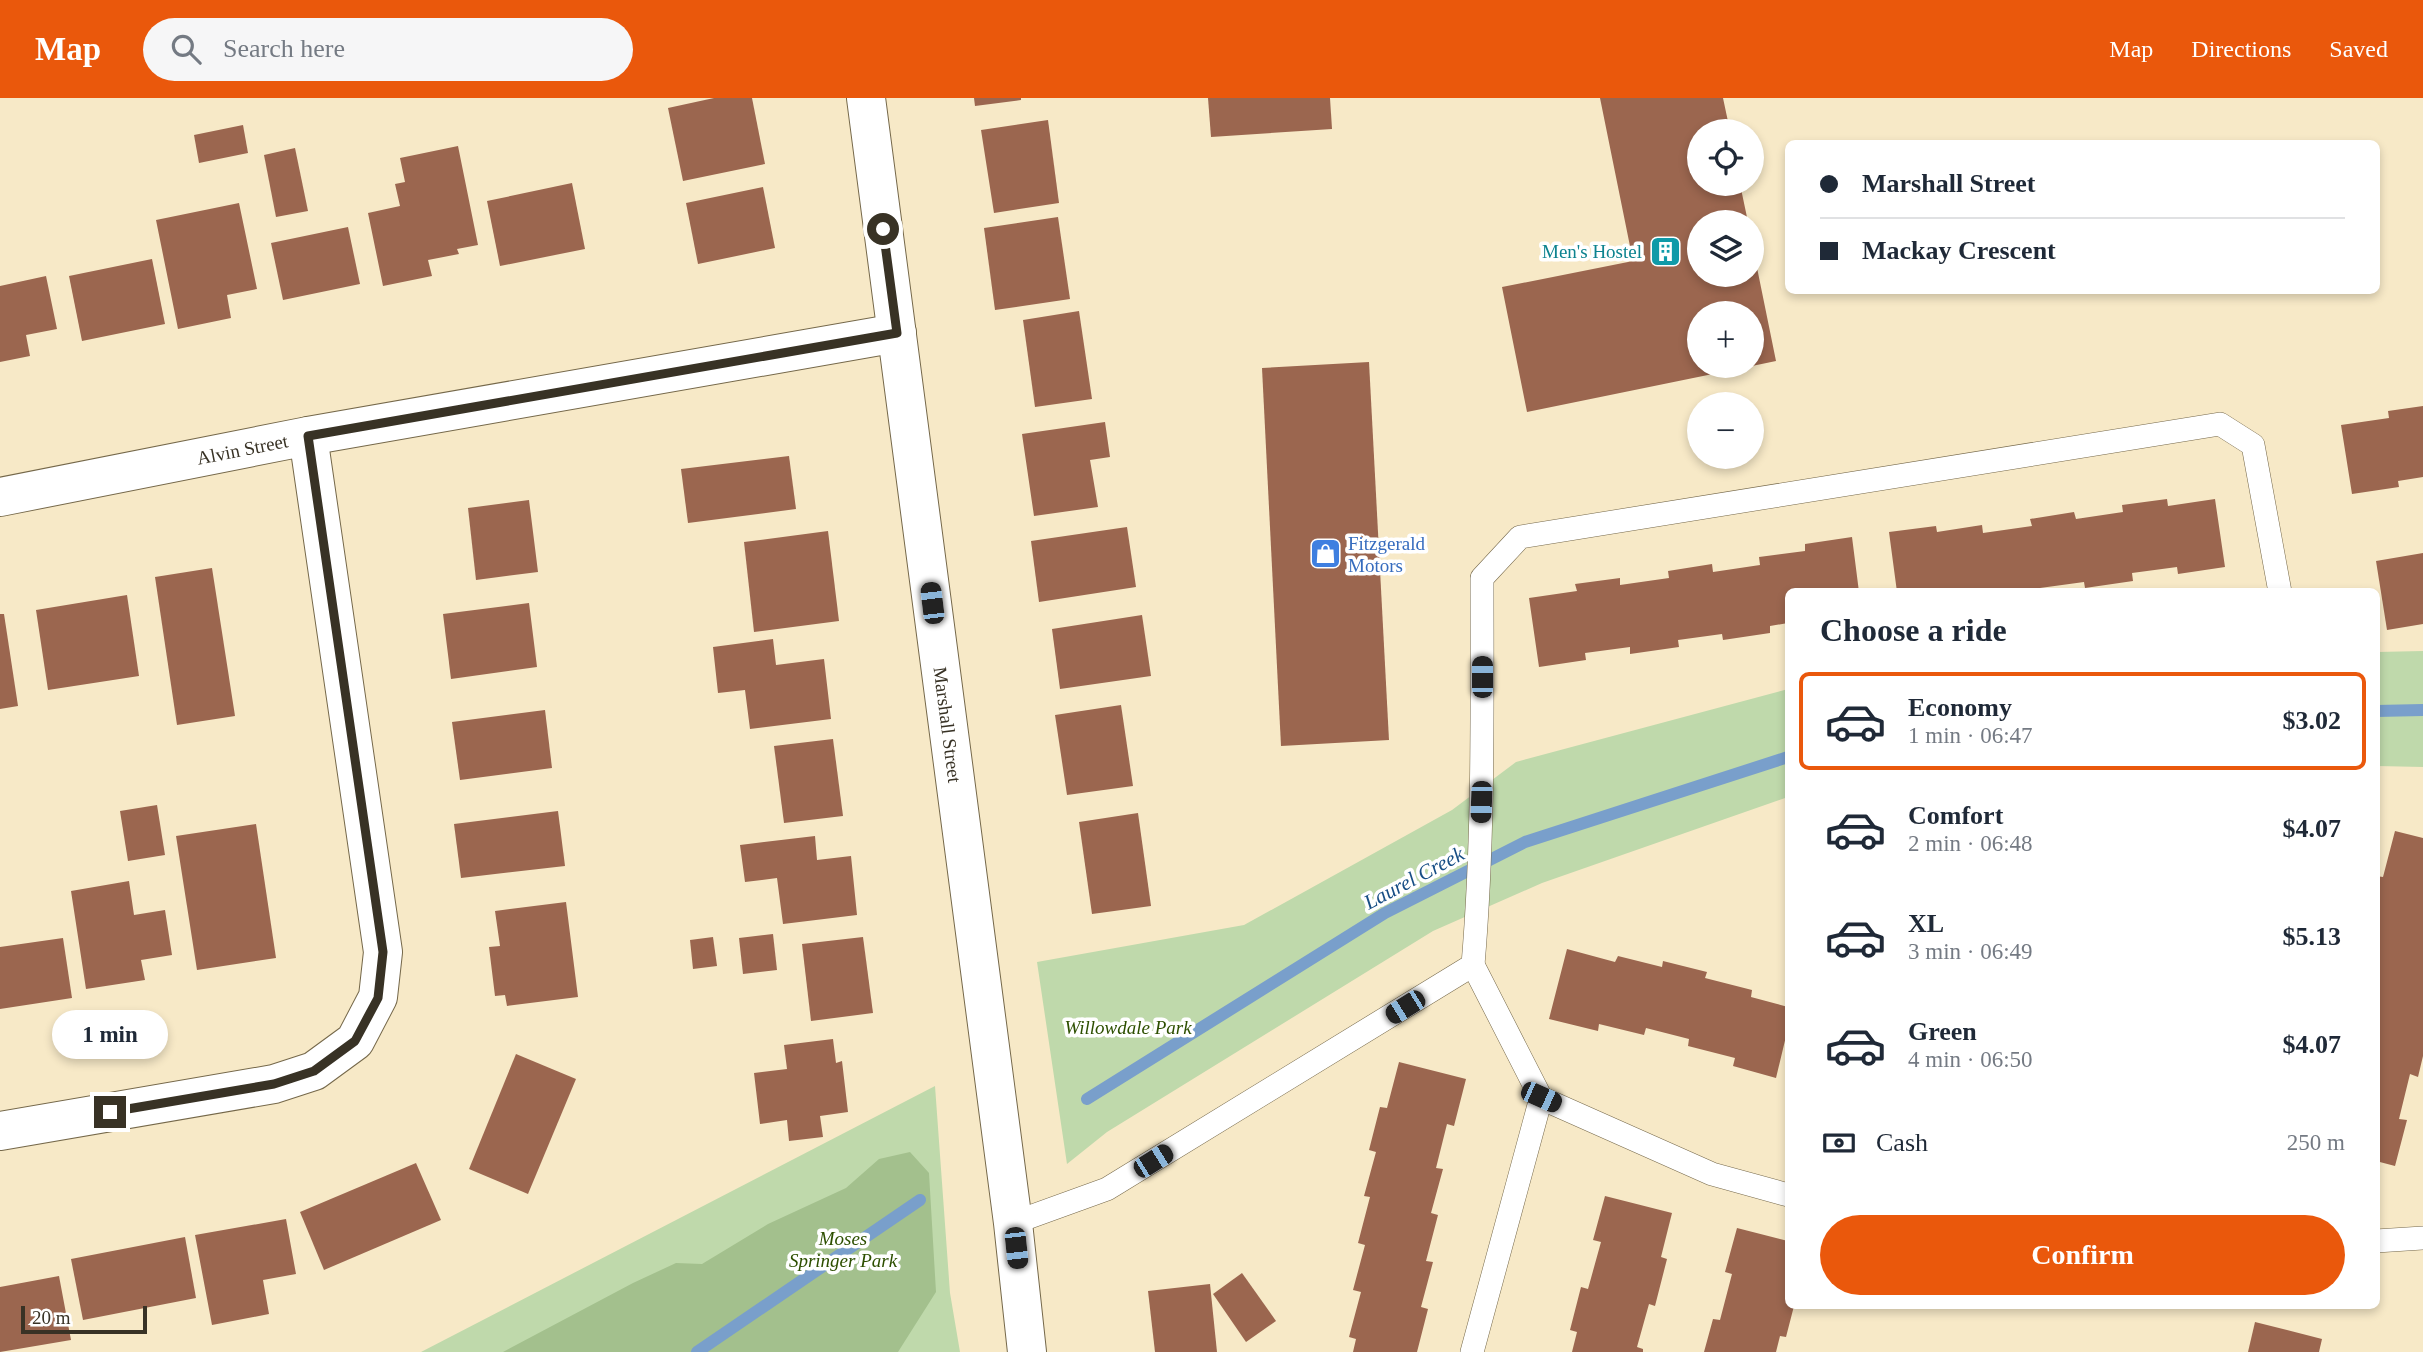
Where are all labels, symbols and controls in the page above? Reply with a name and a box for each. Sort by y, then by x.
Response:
search box [143,18,633,81]
icon: search [167,30,205,68]
text: Map [35,31,101,67]
text: Search here [223,34,345,63]
text: Map [2109,36,2153,62]
text: Directions [2191,36,2291,62]
text: Saved [2329,36,2388,62]
map controls [1687,119,1764,469]
button: locate [1687,119,1764,196]
text: Marshall Street [1862,169,2036,198]
button: layers [1687,210,1764,287]
route start [867,213,899,245]
building icon: Men's Hostel [1648,234,1682,268]
text: Mackay Crescent [1862,236,2056,265]
place label: Men's Hostel [1542,241,1642,262]
button: + [1687,301,1764,378]
button: − [1687,392,1764,469]
street label: Alvin Street [195,430,290,469]
place label: Fitzgerald Motors [1348,533,1426,576]
shop icon: Fitzgerald Motors [1308,537,1342,571]
car [920,581,945,625]
text: Choose a ride [1820,612,2007,648]
car [1472,656,1493,698]
street label: Marshall Street [929,666,965,785]
icon: car [1824,690,1887,753]
text: Economy [1908,693,2012,722]
text: $3.02 [2283,706,2341,735]
text: 1 min · 06:47 [1908,723,2033,748]
car [1470,781,1493,823]
icon: car [1824,798,1887,861]
text: Comfort [1908,801,2003,830]
text: $4.07 [2283,814,2341,843]
text: 2 min · 06:48 [1908,831,2033,856]
water label: Laurel Creek [1359,841,1469,915]
icon: car [1824,906,1887,969]
text: XL [1908,909,1944,938]
text: $5.13 [2283,922,2341,951]
text: 3 min · 06:49 [1908,939,2033,964]
car [1382,987,1429,1027]
callout: 1 min [52,1010,168,1060]
icon: car [1824,1014,1887,1077]
park label: Willowdale Park [1064,1017,1192,1038]
text: Green [1908,1017,1977,1046]
text: 1 min [82,1022,138,1047]
text: $4.07 [2283,1030,2341,1059]
text: 4 min · 06:50 [1908,1047,2033,1072]
car [1518,1079,1565,1115]
route end [94,1096,126,1128]
icon: cash [1820,1124,1858,1162]
text: Cash [1876,1128,1928,1157]
text: 250 m [2287,1130,2345,1155]
car [1130,1141,1177,1181]
button: Confirm [1820,1215,2345,1295]
car [1004,1226,1029,1270]
park label: Moses Springer Park [789,1228,898,1271]
scale bar [21,1303,147,1335]
text: 20 m [32,1307,71,1328]

